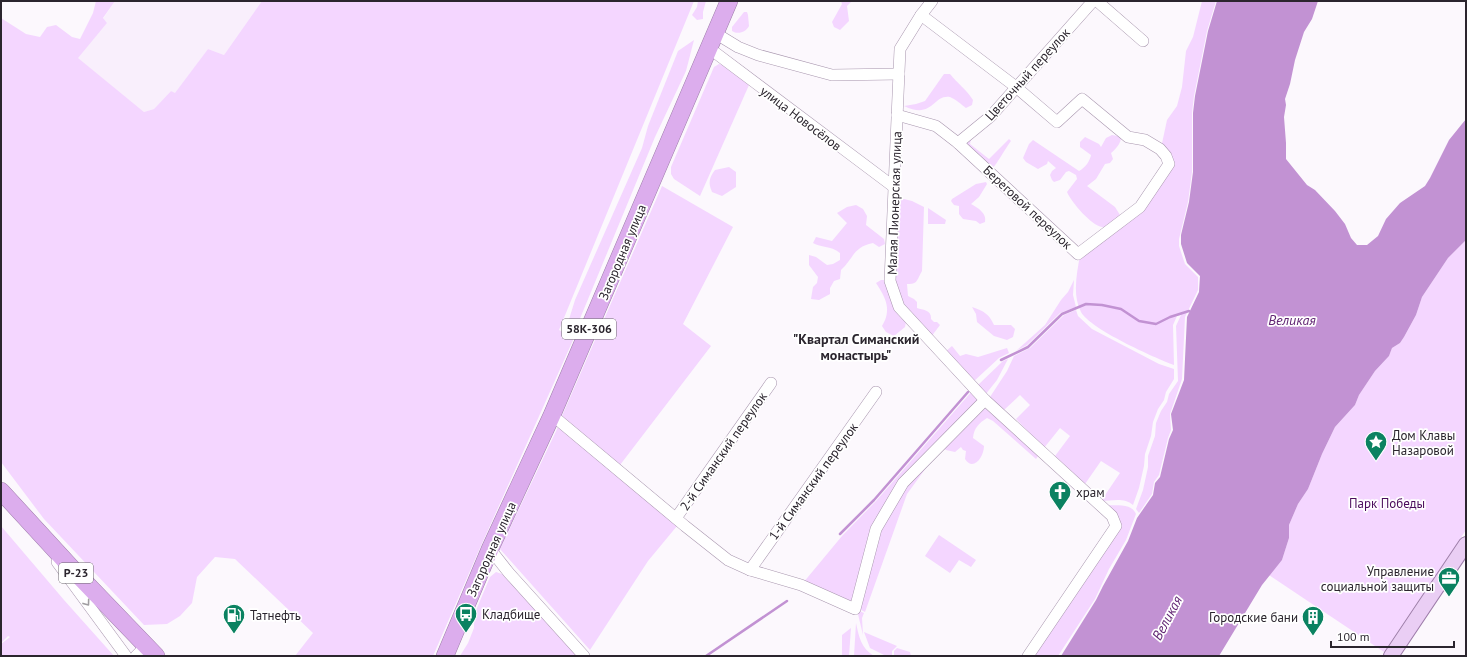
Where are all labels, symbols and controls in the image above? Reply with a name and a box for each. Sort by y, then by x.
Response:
street label: Цветочный переулок [981,24,1074,124]
street label: улица Новосёлов [757,82,845,155]
street label: Малая Пионерская улица [883,131,906,275]
street label: Береговой переулок [980,162,1076,254]
street label: Загородная улица [595,202,650,303]
water label: Великая [1268,311,1316,329]
road number: 58К-306 [562,319,616,339]
district label: "Квартал Симанский монастырь" [793,330,919,364]
street label: 2-й Симанский переулок [676,388,771,514]
street label: 1-й Симанский переулок [765,419,862,543]
place label: Дом Клавы Назаровой [1392,427,1455,459]
place icon: Дом Клавы Назаровой [1363,429,1389,462]
church icon: храм [1047,479,1073,512]
place label: храм [1076,484,1105,501]
park label: Парк Победы [1349,495,1425,512]
street label: Загородная улица [463,499,520,599]
road number: Р-23 [59,563,93,583]
place label: Управление социальной защиты [1321,563,1434,595]
office icon: Управление социальной защиты [1436,565,1462,598]
water label: Великая [1148,592,1186,643]
one-way arrow [82,598,89,605]
bus stop icon: Кладбище [453,601,479,634]
fuel station icon: Татнефть [221,602,247,635]
building icon: Городские бани [1300,604,1326,637]
place label: Кладбище [482,606,540,623]
place label: Татнефть [250,607,301,624]
place label: Городские бани [1209,609,1298,626]
scale bar [1331,623,1454,649]
text: 100 m [1337,629,1370,644]

